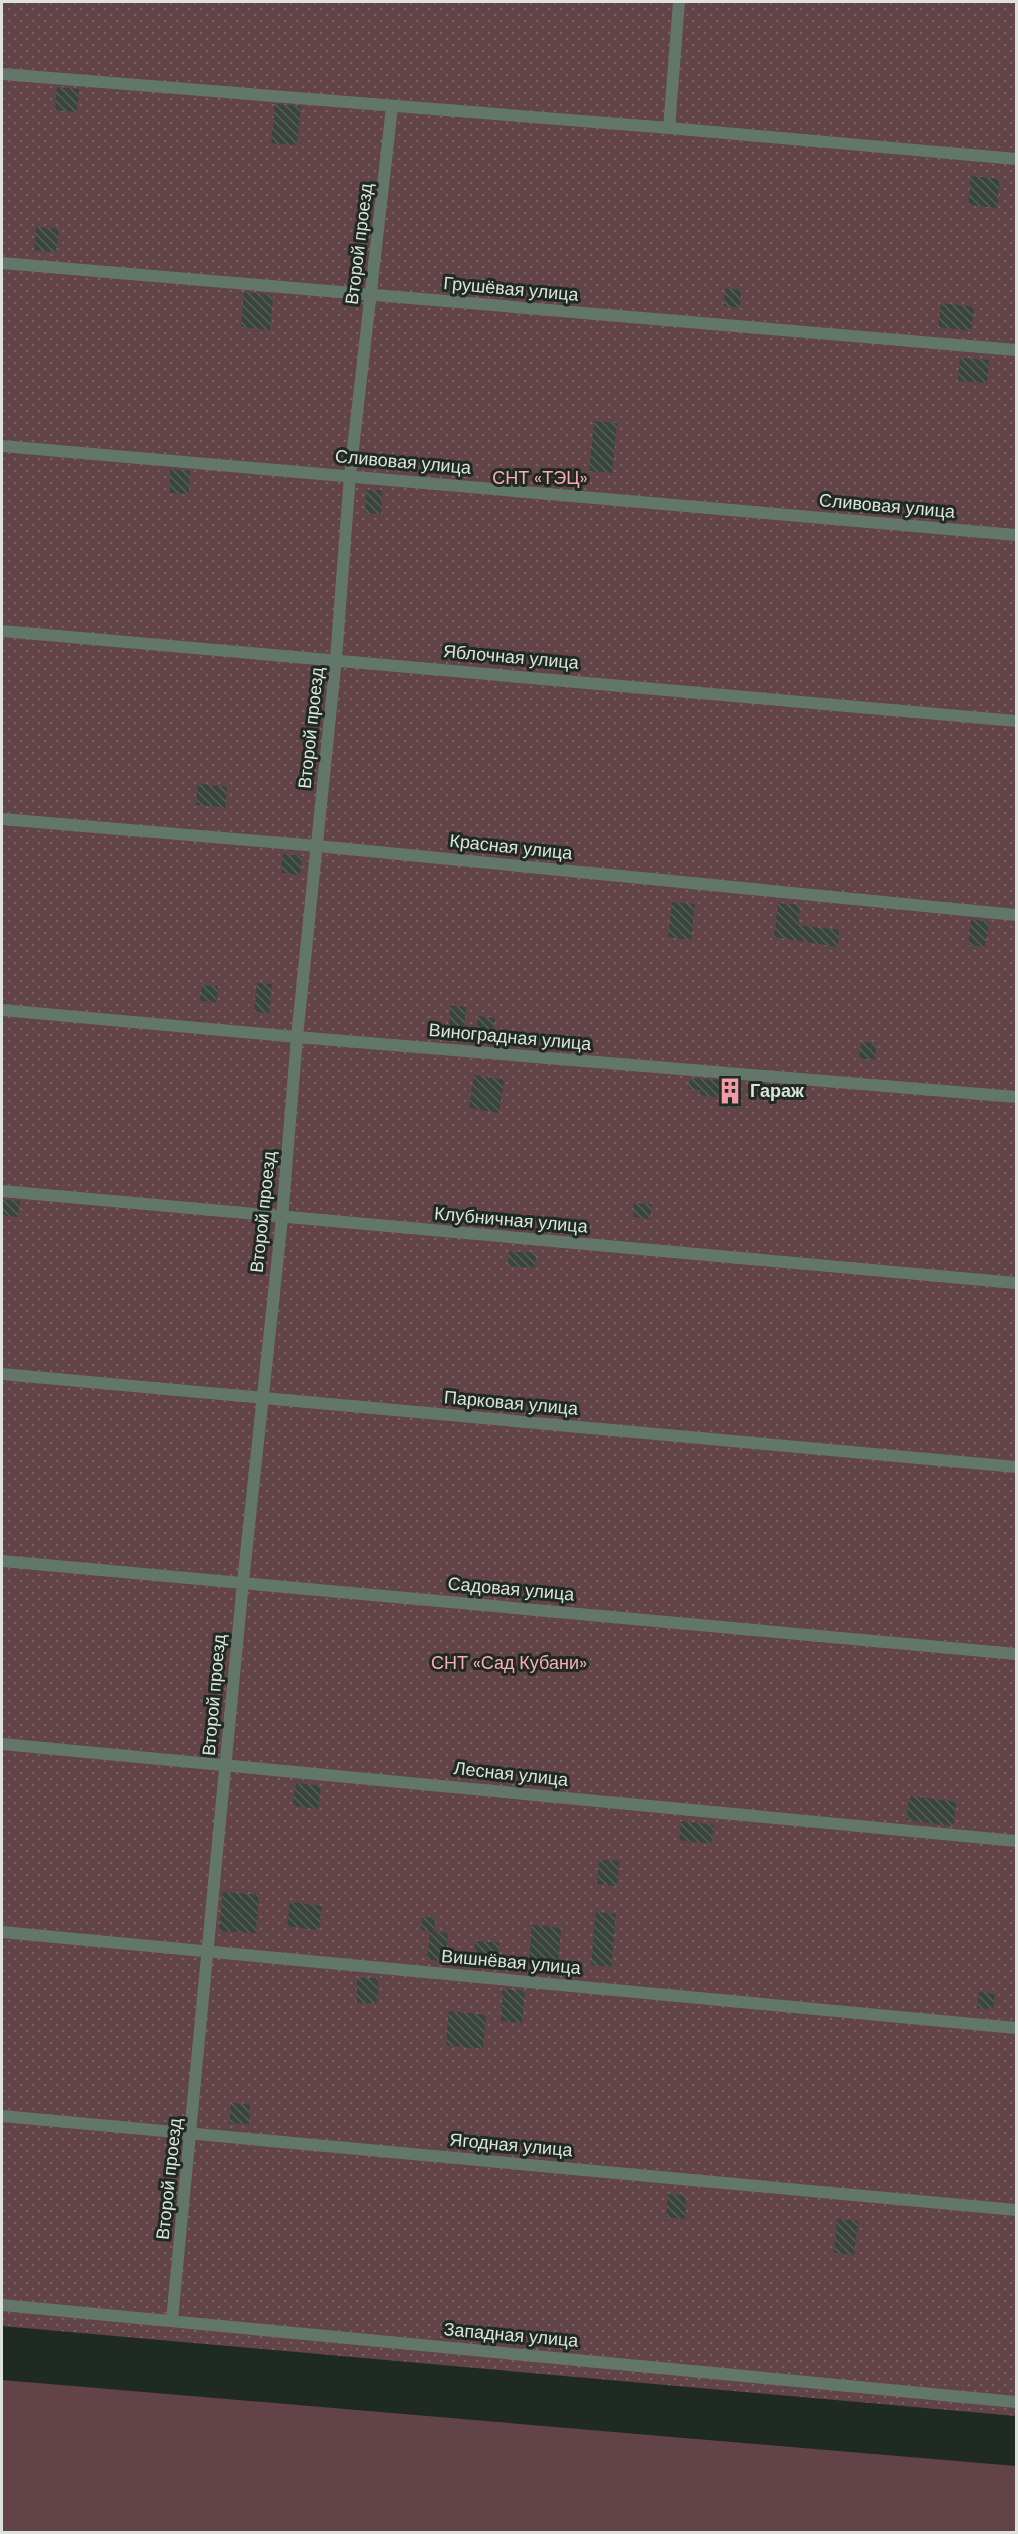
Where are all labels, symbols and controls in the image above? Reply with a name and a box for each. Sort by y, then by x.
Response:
street label: Второй проезд [340,181,378,306]
street label: Грушёвая улица [443,271,580,307]
street label: Сливовая улица [334,444,473,480]
park label: СНТ «ТЭЦ» [492,466,588,490]
street label: Сливовая улица [818,488,957,524]
street label: Яблочная улица [442,639,581,675]
street label: Второй проезд [293,666,329,790]
street label: Красная улица [448,829,575,865]
street label: Виноградная улица [428,1018,593,1056]
building icon: Гараж [715,1076,745,1106]
place label: Гараж [750,1079,804,1103]
street label: Второй проезд [245,1150,281,1274]
street label: Клубничная улица [433,1201,590,1239]
street label: Парковая улица [443,1385,580,1421]
street label: Садовая улица [447,1572,576,1607]
street label: Второй проезд [197,1633,231,1757]
park label: СНТ «Сад Кубани» [431,1651,587,1675]
street label: Лесная улица [453,1756,570,1792]
street label: Вишнёвая улица [440,1944,583,1980]
street label: Второй проезд [151,2117,187,2241]
street label: Ягодная улица [449,2128,574,2162]
street label: Западная улица [443,2317,580,2353]

